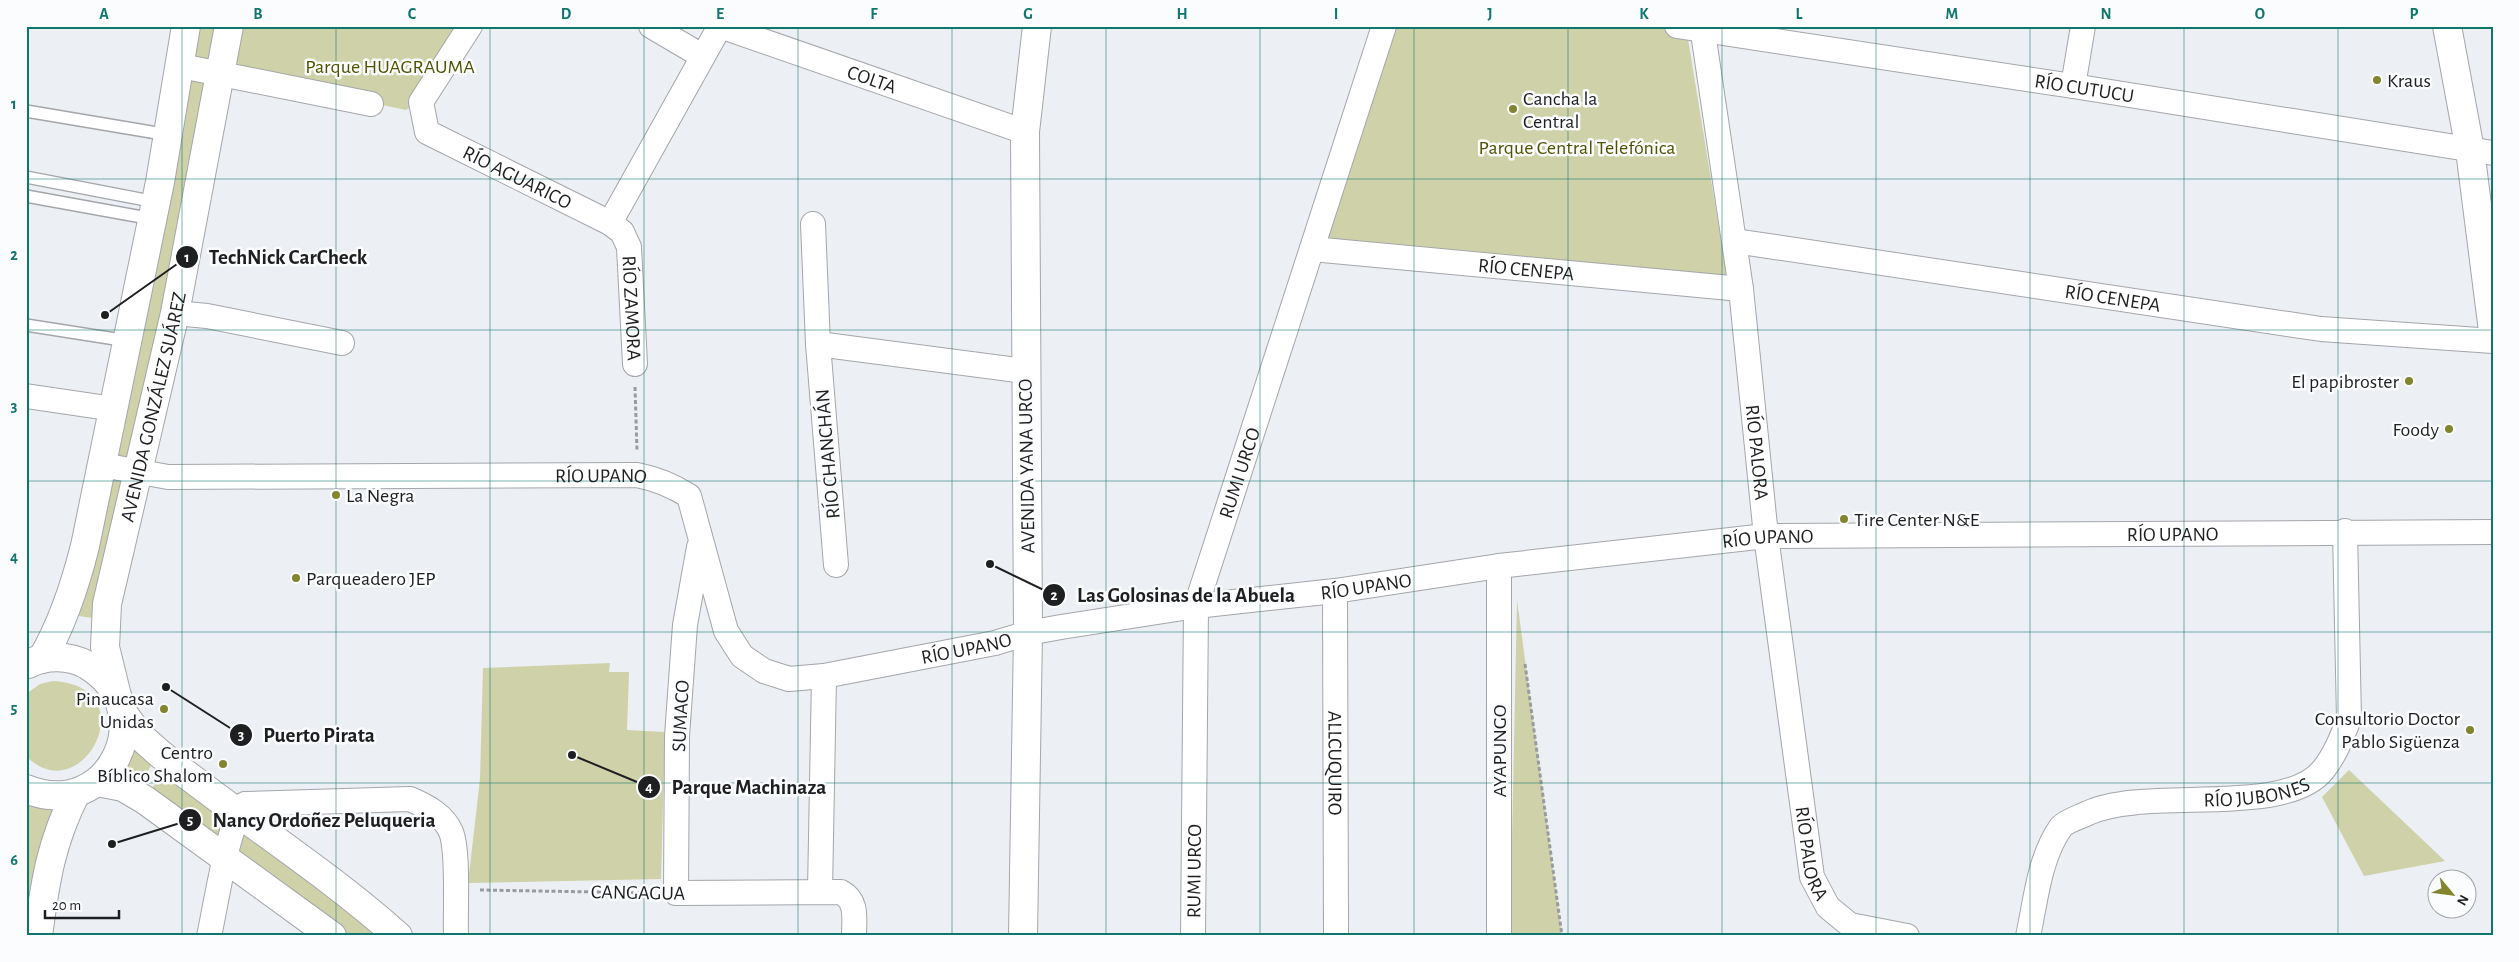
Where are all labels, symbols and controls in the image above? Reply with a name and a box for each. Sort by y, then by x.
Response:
text: A [99,6,109,22]
text: B [253,6,263,22]
text: C [408,6,417,22]
text: D [561,6,572,22]
text: E [716,6,724,22]
text: F [870,6,878,22]
text: G [1023,6,1033,22]
text: H [1176,6,1188,22]
text: I [1334,6,1338,22]
text: J [1487,6,1493,22]
text: K [1639,6,1649,22]
text: L [1796,6,1803,22]
text: M [1946,6,1958,22]
text: N [2100,6,2112,22]
text: O [2255,6,2265,22]
text: P [2410,6,2419,22]
park label: Parque HUAGRAUMA [305,57,475,77]
street label: COLTA [845,62,899,98]
street label: RÍO CUTUCU [2033,71,2135,107]
place label: Kraus [2387,71,2431,91]
marker: Kraus [2371,74,2383,86]
place label: Cancha la Central [1523,89,1598,132]
text: 1 [11,96,17,112]
marker: Cancha la Central [1507,103,1519,115]
park label: Parque Central Telefónica [1479,138,1676,158]
street label: RÍO AGUARICO [460,143,574,213]
callout: TechNick CarCheck [174,239,378,275]
text: 2 [10,247,18,263]
text: TechNick CarCheck [209,247,368,268]
text: 1 [184,250,190,265]
street label: RÍO ZAMORA [618,255,644,362]
street label: RÍO CENEPA [1477,256,1575,284]
street label: RÍO CENEPA [2063,282,2162,316]
street label: AVENIDA GONZÁLEZ SUÁREZ [118,290,190,524]
place label: El papibroster [2291,372,2400,392]
marker: El papibroster [2403,375,2415,387]
street label: AVENIDA YANA URCO [1015,378,1039,554]
street label: RÍO CHANCHÁN [811,388,844,520]
text: 3 [11,398,18,414]
street label: RÍO PALORA [1742,404,1771,502]
place label: Foody [2393,420,2439,440]
marker: Foody [2443,423,2455,435]
street label: RUMI URCO [1216,425,1264,521]
street label: RÍO UPANO [555,465,649,488]
place label: La Negra [346,486,414,506]
marker: La Negra [330,489,342,501]
place label: Tire Center N&E [1854,510,1980,530]
marker: Tire Center N&E [1838,513,1850,525]
street label: RÍO UPANO [2127,524,2219,545]
street label: RÍO UPANO [1721,527,1814,552]
text: 4 [10,549,18,565]
place label: Parqueadero JEP [306,569,436,589]
street label: RÍO UPANO [1319,570,1413,604]
marker: Parqueadero JEP [290,572,302,584]
callout: Las Golosinas de la Abuela [1042,577,1305,613]
text: Las Golosinas de la Abuela [1077,585,1295,606]
text: 2 [1050,588,1058,603]
street label: RÍO UPANO [919,630,1014,668]
street label: SUMACO [669,680,693,753]
place label: Pinaucasa Unidas [76,689,154,732]
text: 5 [11,700,18,716]
marker: Pinaucasa Unidas [158,703,170,715]
street label: AYAPUNGO [1490,705,1510,797]
place label: Consultorio Doctor Pablo Sigüenza [2315,709,2461,752]
street label: ALLCUQUIRO [1324,711,1345,815]
callout: Puerto Pirata [228,717,385,753]
marker: Consultorio Doctor Pablo Sigüenza [2464,724,2476,736]
text: Puerto Pirata [263,725,375,746]
text: 3 [238,728,244,743]
place label: Centro Bíblico Shalom [97,743,213,786]
marker: Centro Bíblico Shalom [217,758,229,770]
callout: Parque Machinaza [636,769,836,805]
street label: RÍO JUBONES [2203,774,2313,811]
text: Parque Machinaza [672,777,826,798]
text: 4 [645,780,653,795]
callout: Nancy Ordoñez Peluqueria [178,802,446,838]
street label: RÍO PALORA [1792,805,1832,904]
text: Nancy Ordoñez Peluqueria [212,810,436,831]
text: 5 [187,813,193,828]
street label: RUMI URCO [1184,824,1205,918]
text: 6 [10,852,18,868]
north arrow [2426,870,2476,920]
street label: CANGAGUA [591,882,686,904]
scale bar [45,887,119,919]
text: N [2454,892,2471,907]
text: 20 m [52,898,81,913]

